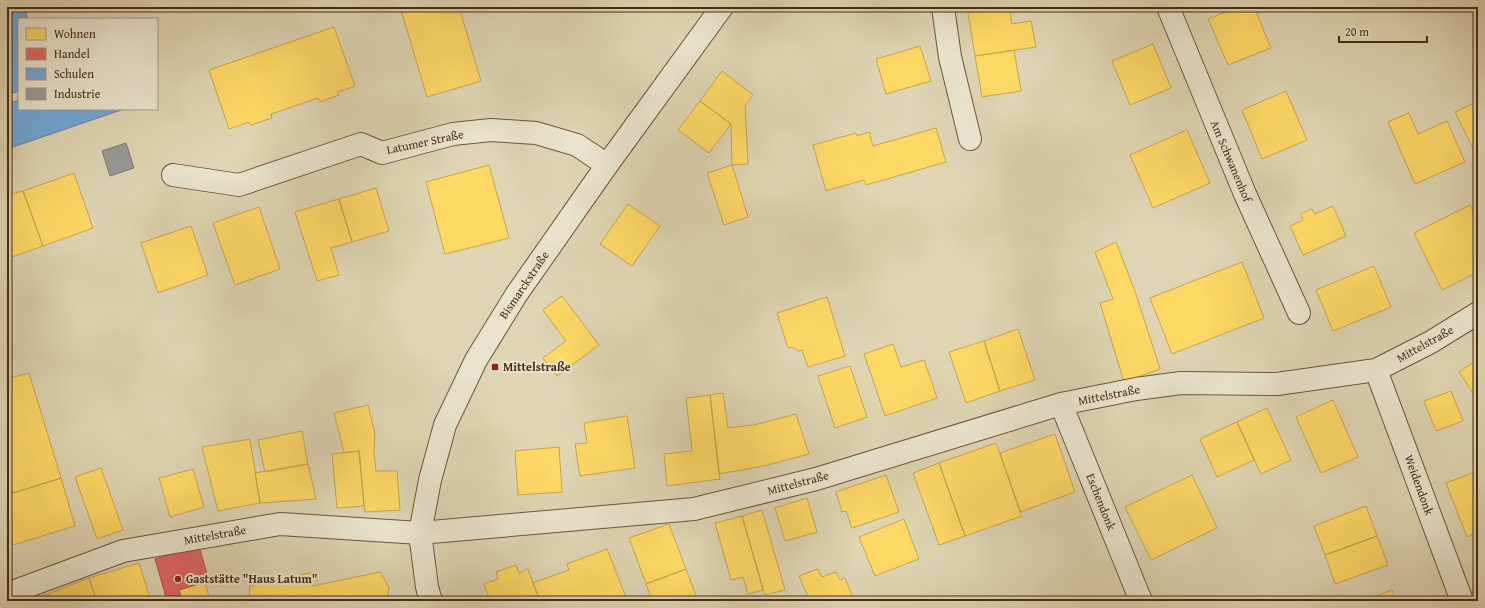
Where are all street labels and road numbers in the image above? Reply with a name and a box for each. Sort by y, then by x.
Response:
street label: Am Schwanenhof [1207,117,1257,205]
street label: Latumer Straße [385,125,465,158]
street label: Bismarckstraße [495,247,553,322]
street label: Mittelstraße [1393,321,1457,366]
street label: Mittelstraße [1076,380,1142,409]
street label: Weidendonk [1401,452,1439,518]
street label: Mittelstraße [765,466,831,499]
street label: Eschendonk [1082,471,1121,534]
street label: Mittelstraße [182,521,248,548]

